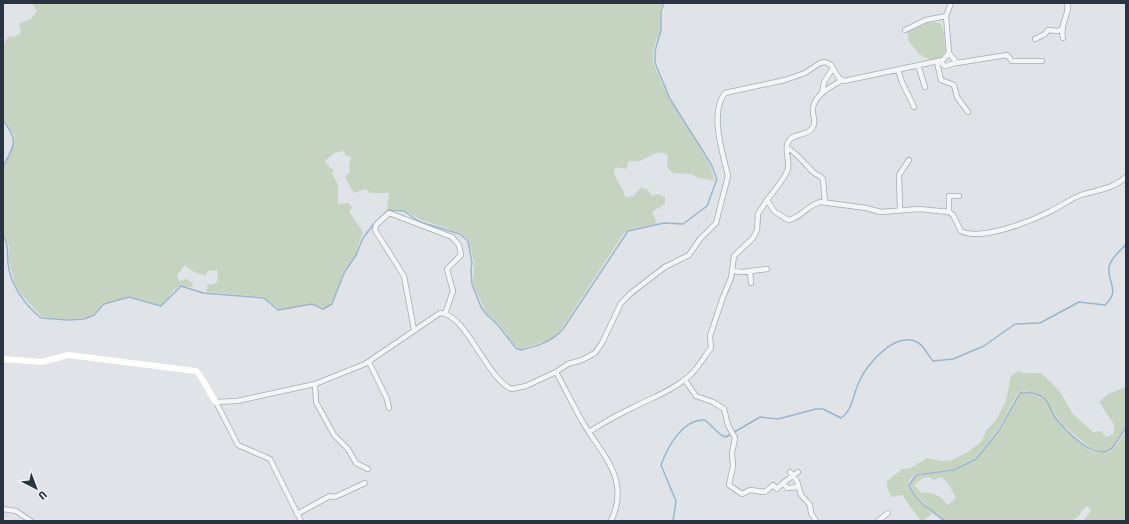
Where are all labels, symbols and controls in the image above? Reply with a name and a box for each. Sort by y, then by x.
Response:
north arrow [16,468,56,508]
text: U [36,489,49,502]

